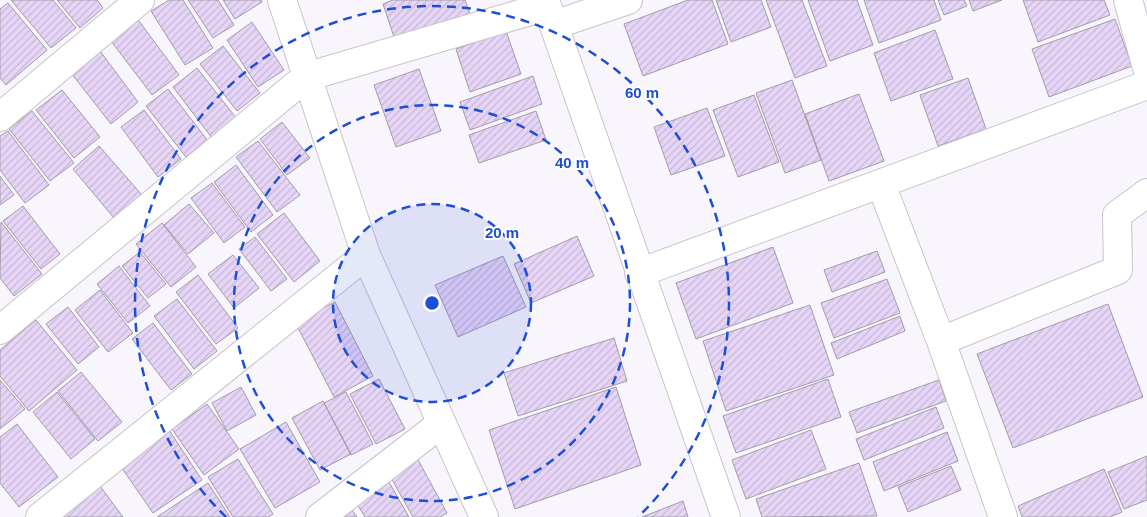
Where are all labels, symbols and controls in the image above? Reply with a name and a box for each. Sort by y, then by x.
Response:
text: 60 m [625,84,659,101]
text: 40 m [555,154,589,171]
text: 20 m [485,224,519,241]
centre of rings [423,294,441,312]

